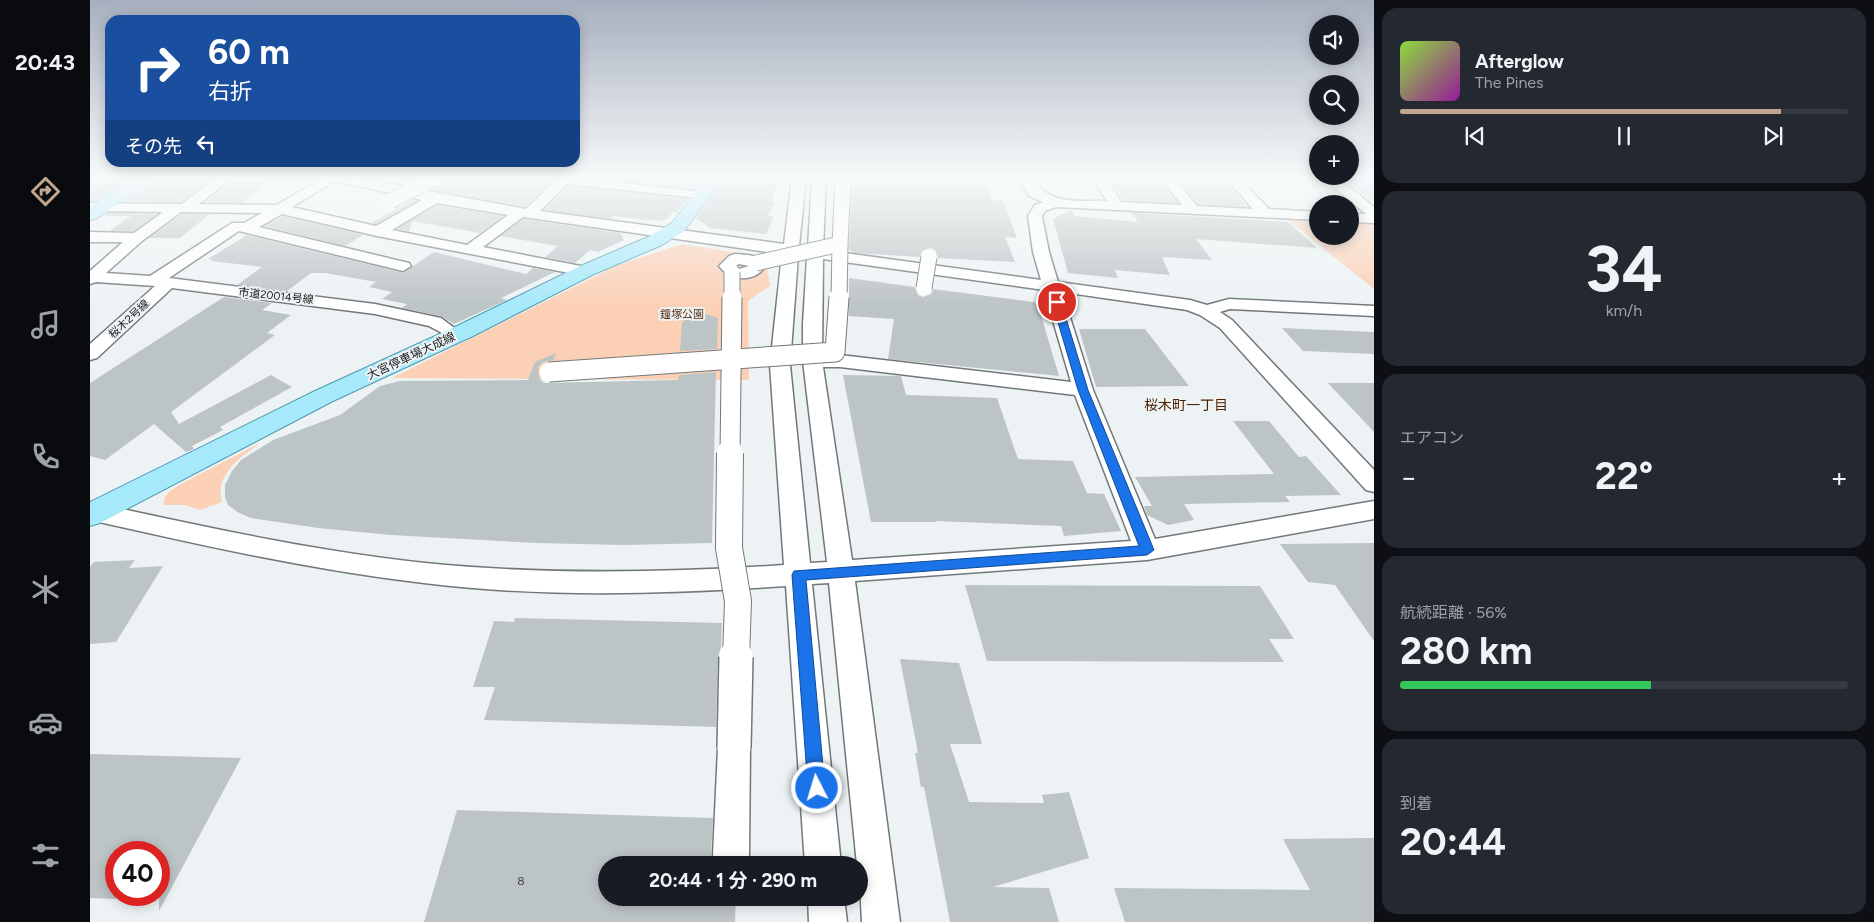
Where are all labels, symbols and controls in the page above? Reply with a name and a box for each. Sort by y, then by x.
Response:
map controls [1309,15,1359,245]
button: sound [1309,15,1359,65]
text: 60 m [208,31,290,73]
icon: right [125,35,190,100]
text: 20:43 [15,49,75,76]
text: Afterglow [1475,50,1564,73]
text: The Pines [1475,73,1544,92]
button: search [1309,75,1359,125]
text: 右折 [208,78,252,105]
icon: previous [1461,122,1489,150]
icon: pause [1610,122,1638,150]
icon: next [1759,122,1787,150]
icon: left [192,130,220,158]
text: その先 [125,135,182,158]
button: + [1309,135,1359,185]
icon: directions [28,174,63,209]
button: − [1309,195,1359,245]
text: 34 [1585,229,1663,307]
pin [1036,281,1078,323]
street label: 市道20014号線 [238,286,314,306]
icon: arrive [1043,288,1071,316]
street label: 桜木2号線 [106,297,152,341]
text: km/h [1606,301,1642,320]
icon: music [28,307,63,342]
park label: 鐘塚公園 [660,308,704,321]
street label: 大宮停車場大成線 [365,329,457,383]
district label: 桜木町一丁目 [1144,397,1228,414]
text: エアコン [1400,428,1464,447]
icon: phone [28,439,63,474]
text: 22° [1595,453,1653,499]
text: − [1400,460,1417,494]
text: + [1831,460,1848,494]
icon: climate [28,572,63,607]
text: 航続距離 · 56% [1400,603,1507,622]
text: 280 km [1400,628,1533,674]
icon: car [28,705,63,740]
position arrow [790,761,842,813]
text: 到着 [1400,794,1432,813]
text: 20:44 [1400,819,1506,865]
icon: filters [28,838,63,873]
speed limit sign: 40 [105,841,170,906]
text: 20:44 · 1 分 · 290 m [649,869,817,892]
house number: 8 [517,874,525,888]

